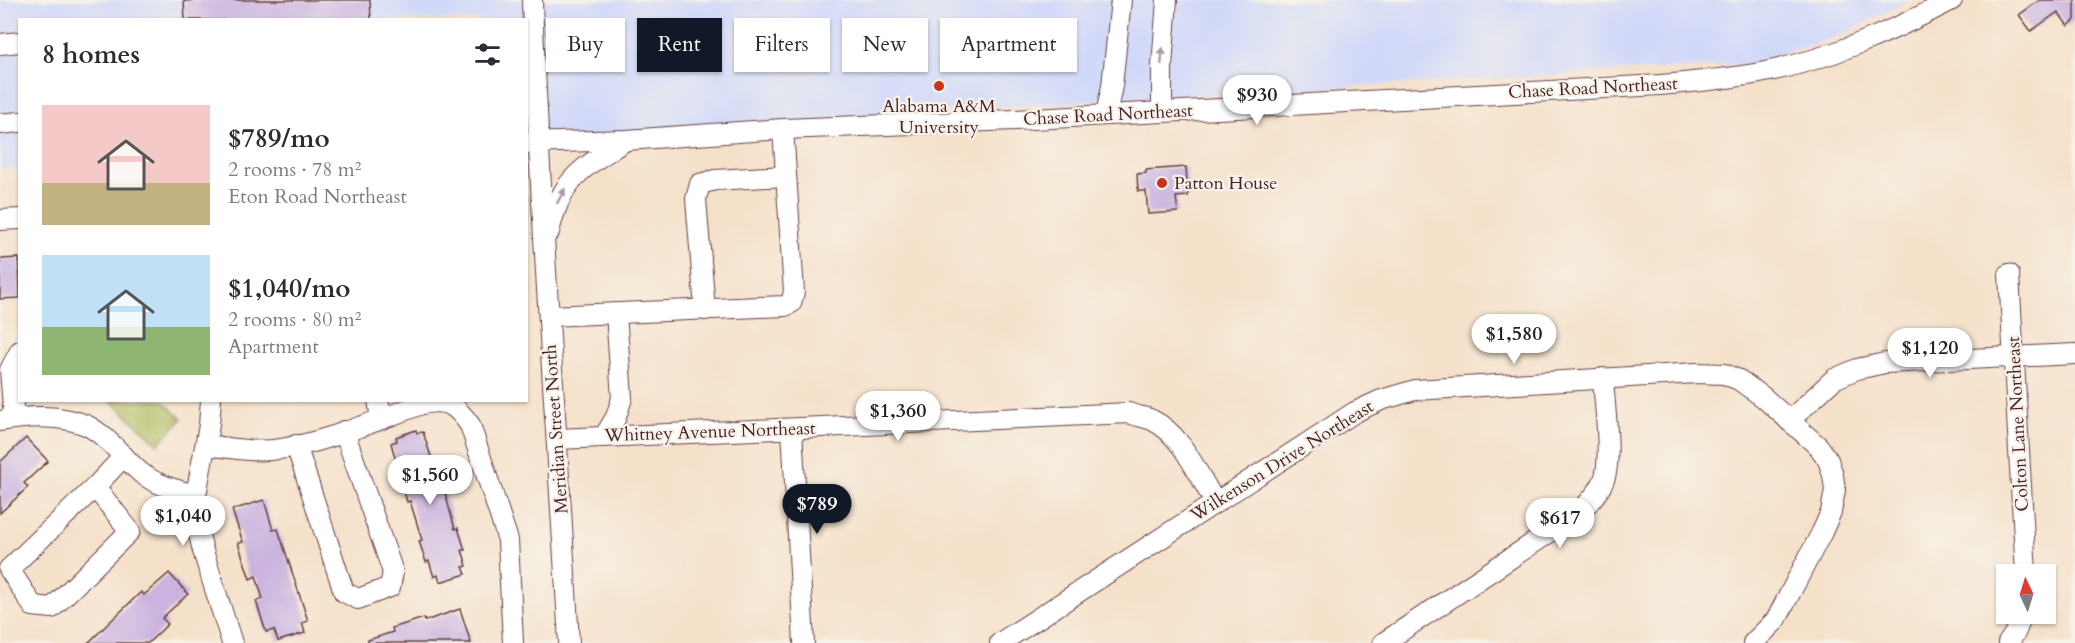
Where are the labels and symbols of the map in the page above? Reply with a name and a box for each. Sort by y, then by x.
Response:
one-way arrow [1158,46,1167,65]
street label: Chase Road Northeast [1508,71,1679,105]
pin: $930 [1221,75,1293,126]
marker: Alabama A&M University [932,79,946,93]
place label: Alabama A&M University [882,94,996,140]
street label: Chase Road Northeast [1023,98,1194,132]
place label: Patton House [1174,171,1277,196]
marker: Patton House [1155,176,1169,190]
one-way arrow [556,187,566,204]
pin: $1,580 [1465,314,1563,365]
pin: $1,120 [1881,328,1979,379]
street label: Colton Lane Northeast [2001,335,2035,512]
street label: Meridian Street North [538,343,574,514]
pin: $1,360 [849,391,947,442]
street label: Wilkenson Drive Northeast [1185,394,1379,528]
street label: Whitney Avenue Northeast [603,416,816,448]
pin: $1,560 [381,455,479,506]
pin: $789 [781,484,853,535]
pin: $1,040 [134,496,232,547]
pin: $617 [1524,498,1596,549]
north arrow [1996,564,2056,624]

